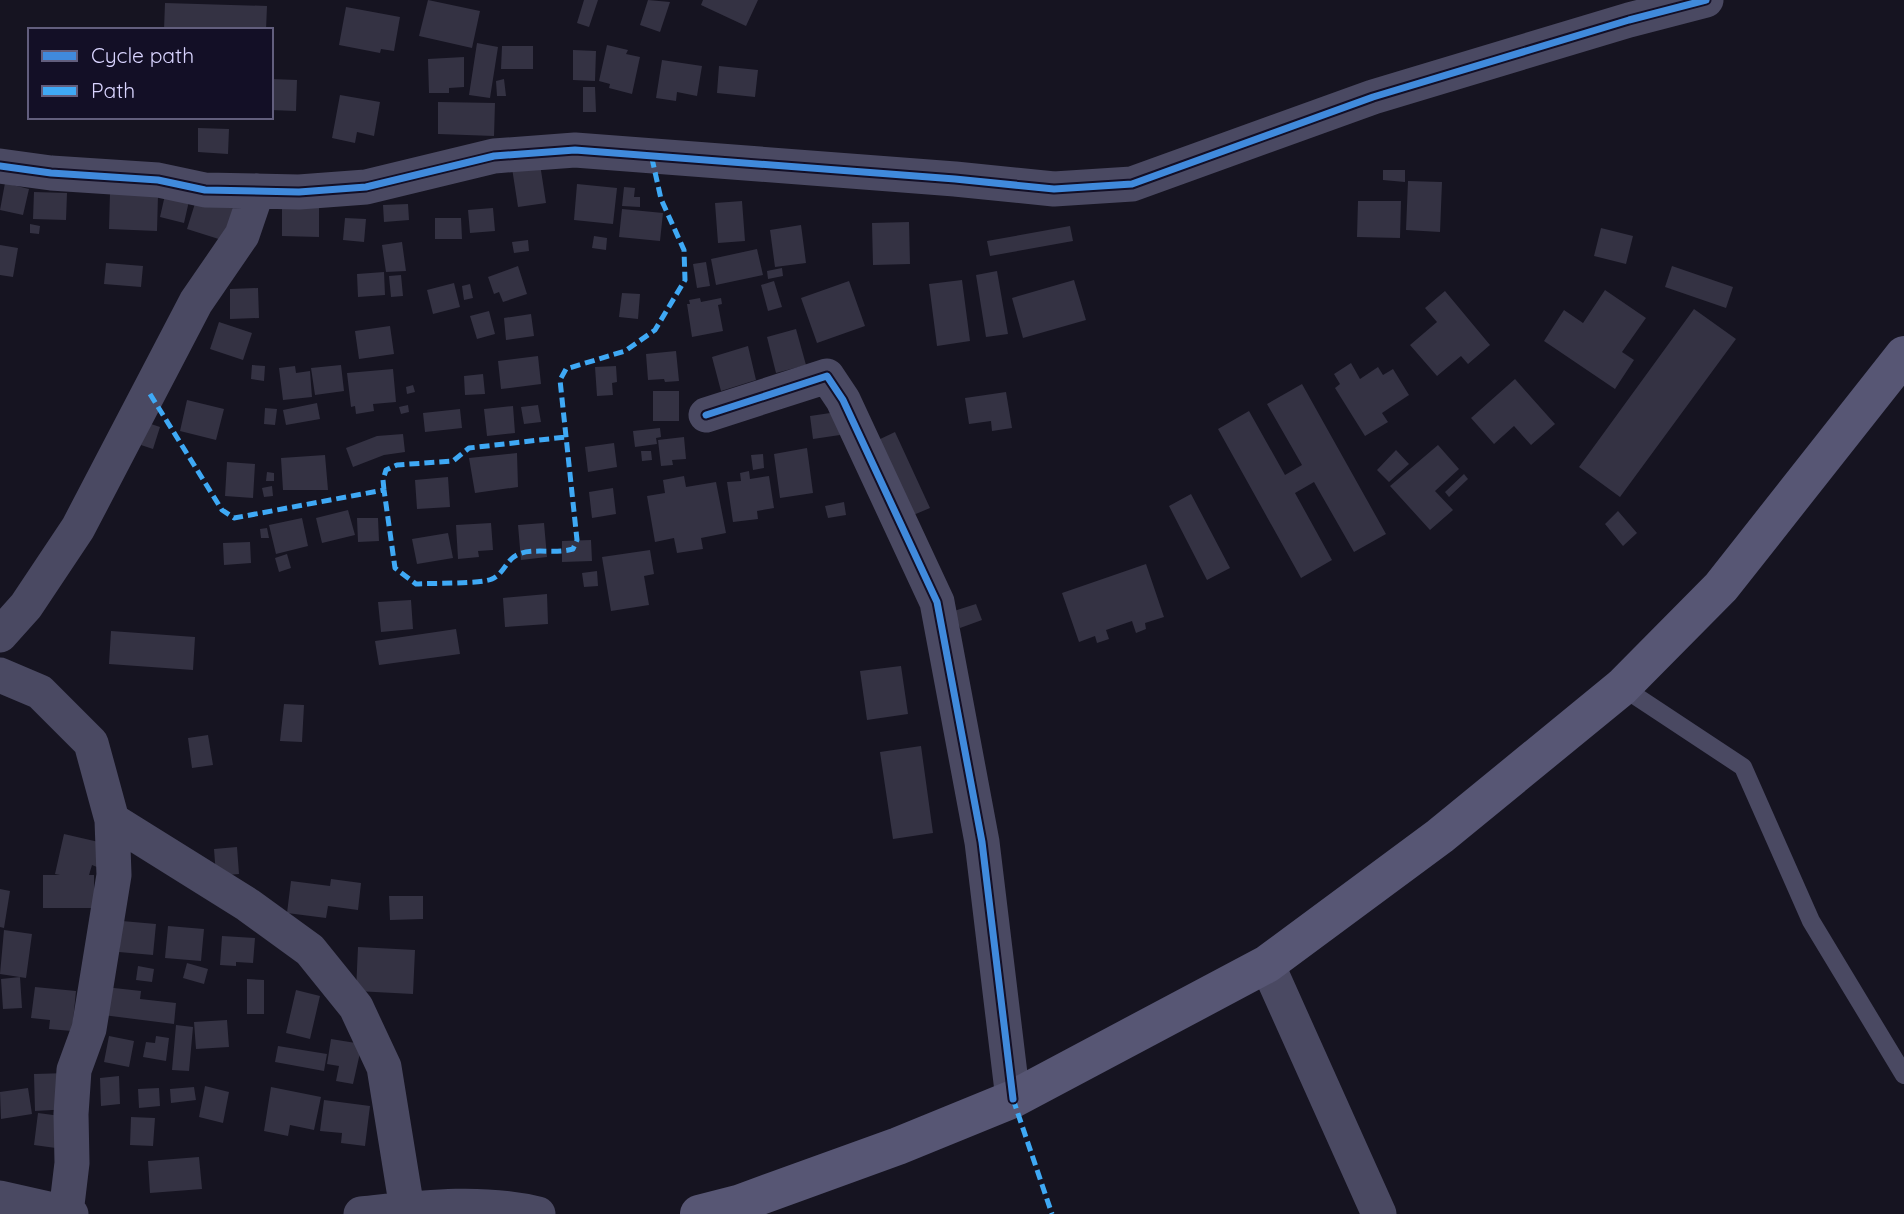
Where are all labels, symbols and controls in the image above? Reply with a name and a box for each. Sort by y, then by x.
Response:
legend [28,28,273,119]
text: Cycle path [91,42,194,68]
text: Path [91,77,135,103]

